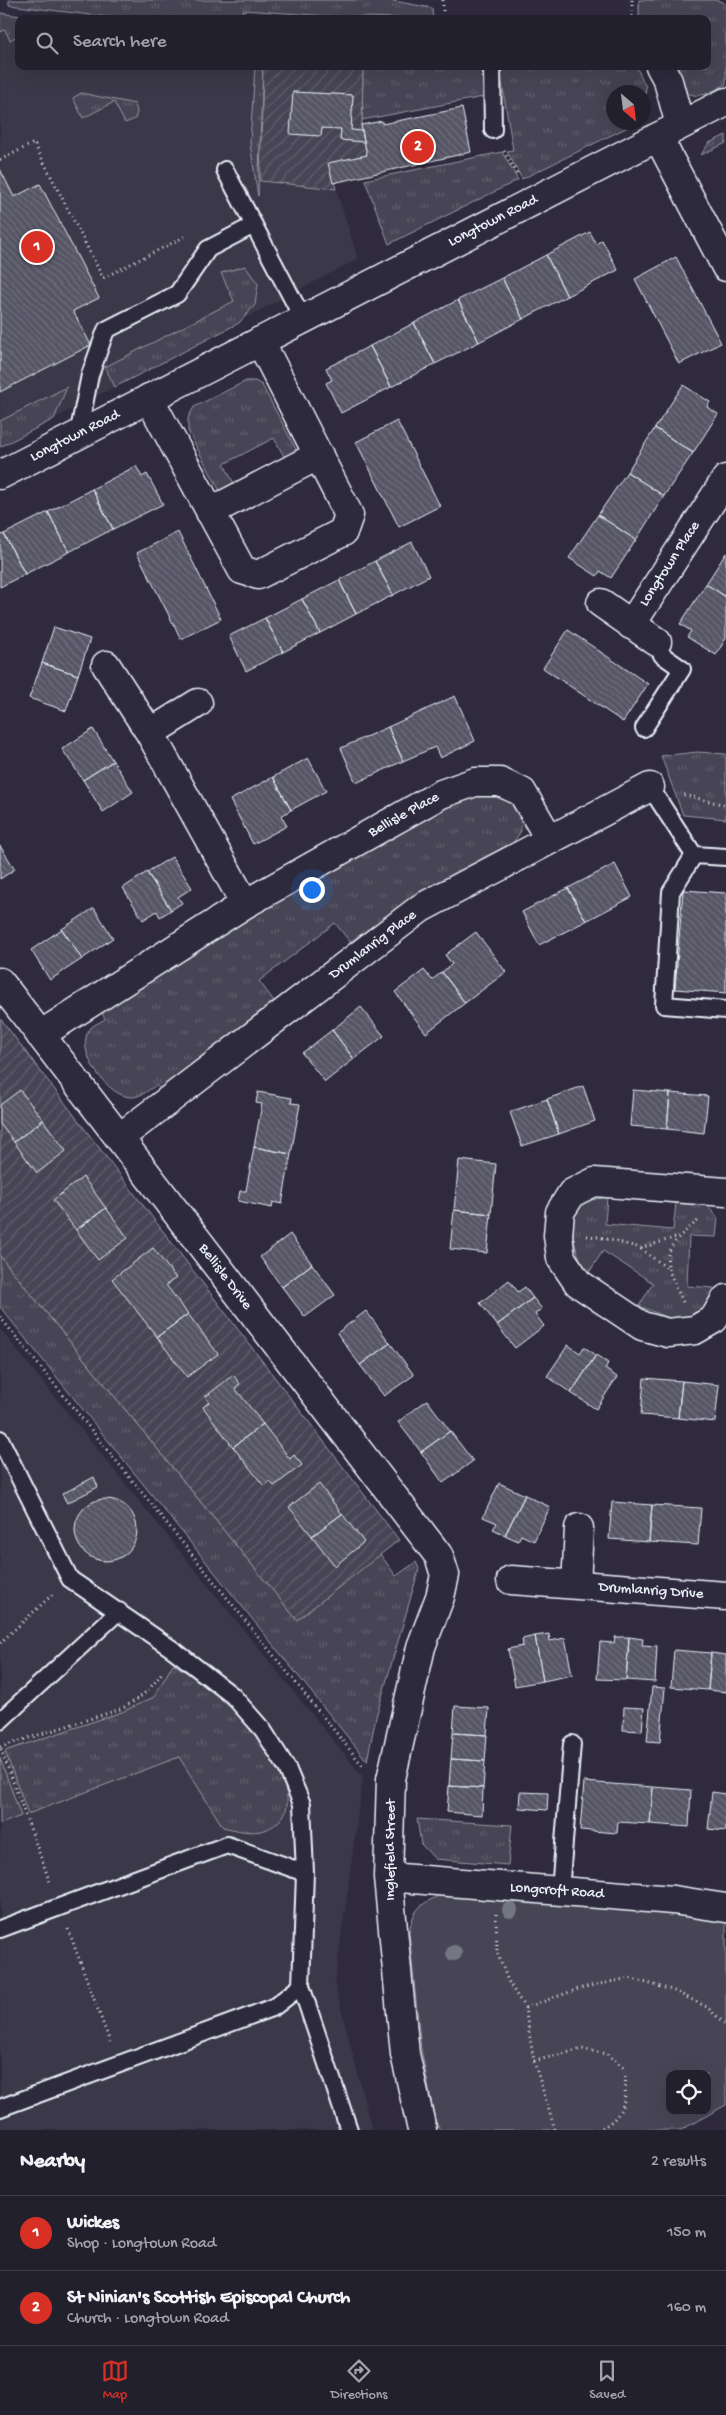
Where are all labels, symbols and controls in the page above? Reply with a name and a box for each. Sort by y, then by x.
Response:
search box [15,15,711,70]
icon: search [33,29,61,57]
text: Search here [73,31,167,54]
north arrow [606,85,651,130]
pin: 2 [402,128,434,166]
street label: Longtown Road [445,190,542,251]
pin: 1 [21,228,53,266]
street label: Longtown Road [27,405,124,466]
street label: Longtown Place [636,518,704,610]
street label: Bellisle Place [365,788,443,842]
your location [299,877,325,903]
street label: Drumlanrig Place [325,906,421,984]
street label: Bellisle Drive [194,1240,256,1314]
street label: Drumlanrig Drive [597,1578,704,1604]
street label: Inglefield Street [382,1797,400,1901]
street label: Longcroft Road [509,1879,606,1903]
map controls [666,2070,711,2115]
button: locate [666,2070,711,2115]
text: Nearby [20,2150,85,2175]
text: 2 results [651,2153,706,2172]
text: Wickes [67,2212,119,2235]
text: 1 [33,2224,39,2243]
text: 150 m [667,2224,706,2243]
text: Shop · Longtown Road [67,2235,216,2254]
text: St Ninian's Scottish Episcopal Church [67,2287,350,2310]
text: 2 [32,2299,40,2318]
text: 160 m [667,2299,706,2318]
text: Church · Longtown Road [67,2310,229,2329]
tab: Map [101,2357,129,2404]
tab: Directions [331,2357,388,2404]
tab: Saved [589,2357,625,2404]

